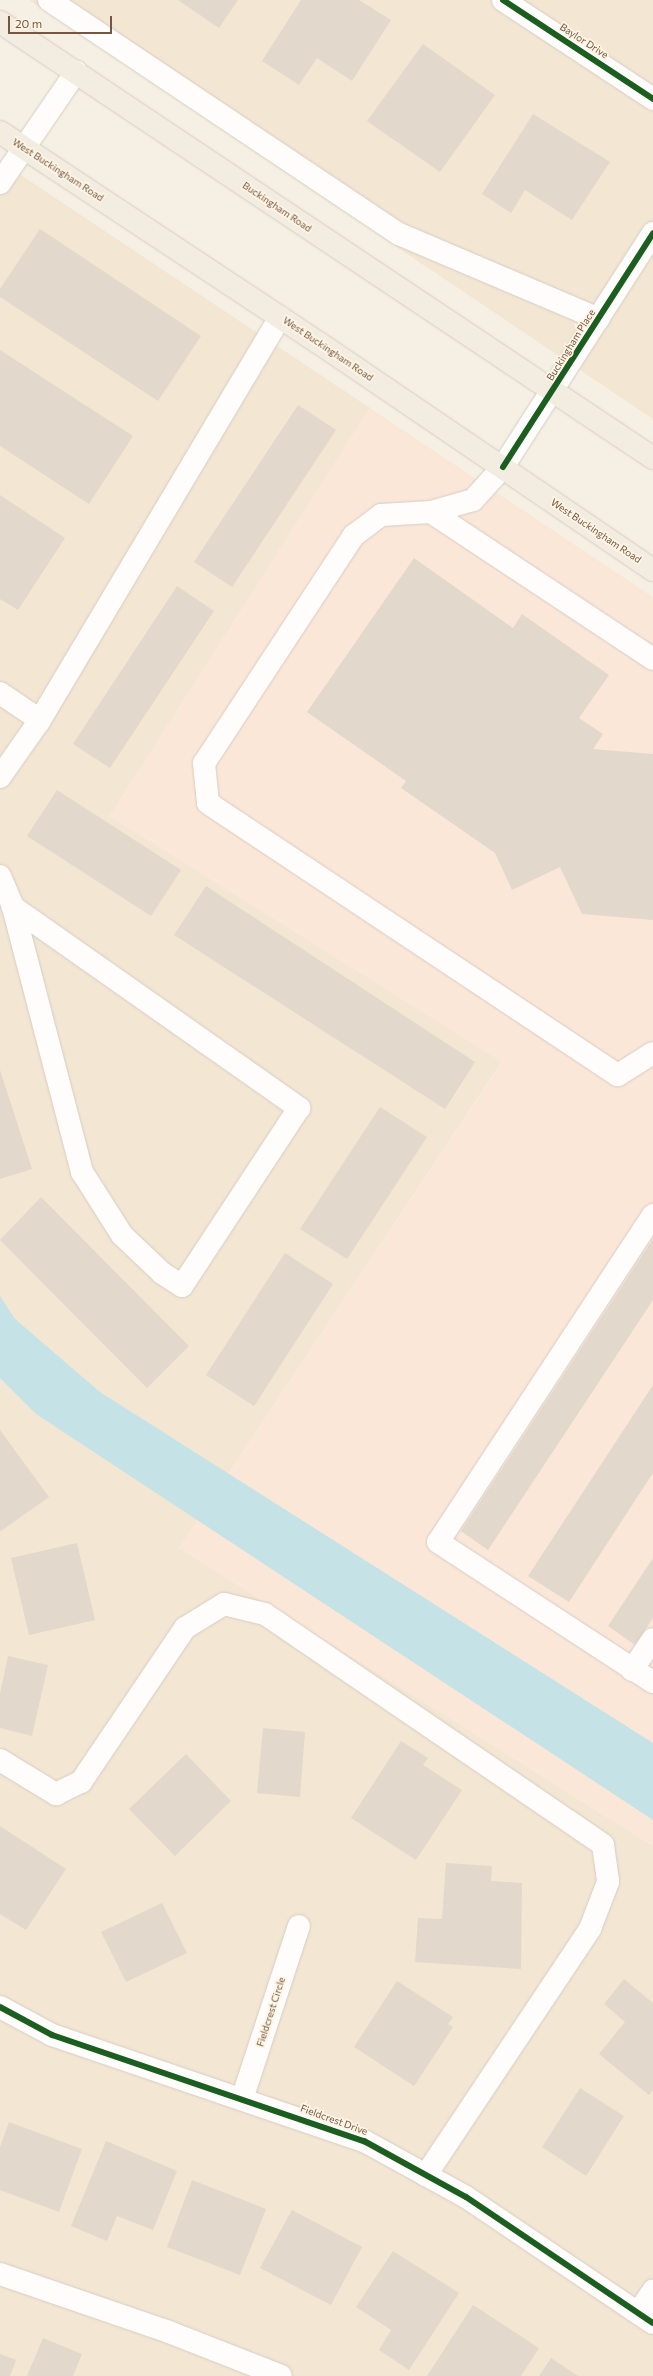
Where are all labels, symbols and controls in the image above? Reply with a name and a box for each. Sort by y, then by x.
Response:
scale bar [10,8,114,34]
text: 20 m [15,16,42,30]
street label: Baylor Drive [558,21,610,61]
street label: West Buckingham Road [10,136,106,204]
street label: Buckingham Road [240,179,314,235]
street label: Buckingham Place [544,307,598,383]
street label: West Buckingham Road [281,314,375,384]
street label: West Buckingham Road [549,496,643,566]
street label: Fieldcrest Circle [254,1976,288,2048]
street label: Fieldcrest Drive [299,2102,369,2138]

